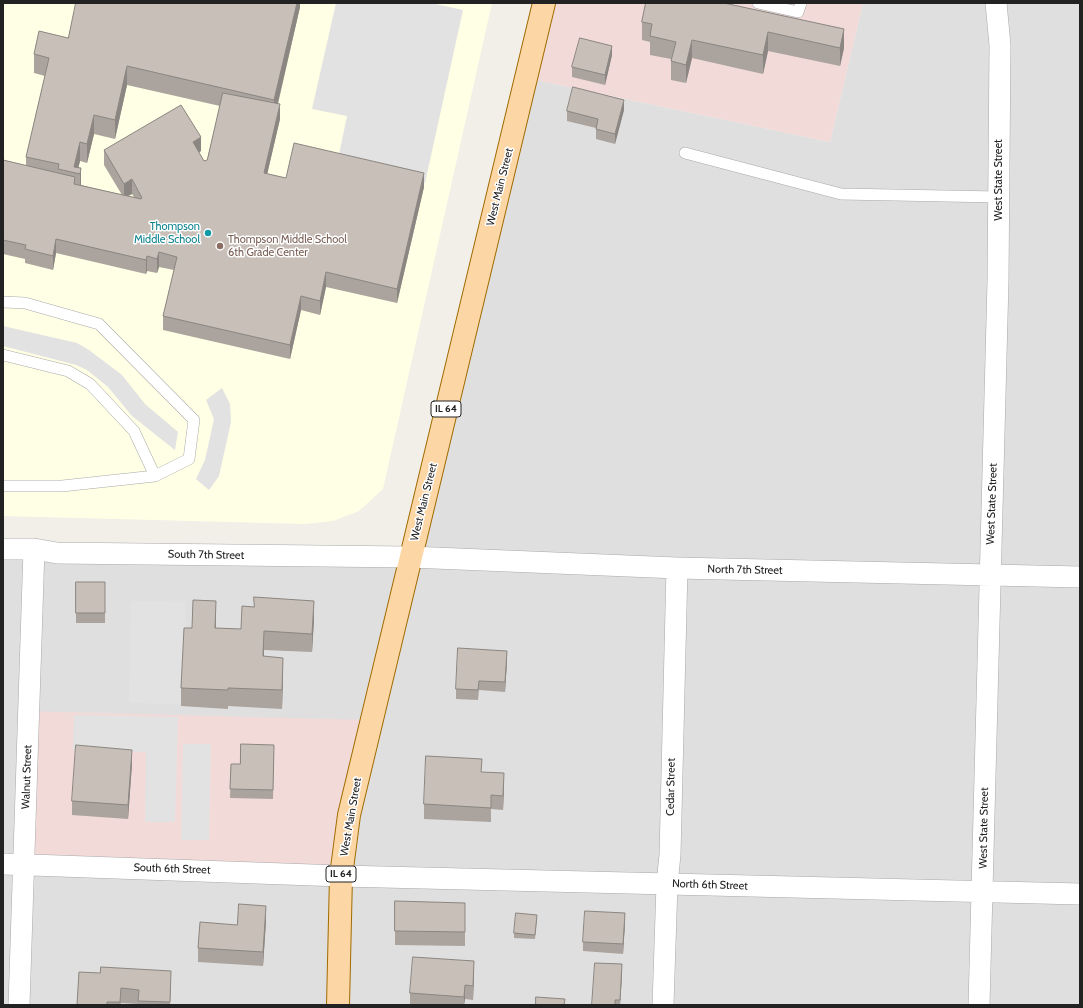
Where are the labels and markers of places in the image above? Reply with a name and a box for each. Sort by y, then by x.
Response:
place label: Thompson Middle School [134,220,200,246]
marker: Thompson Middle School [203,228,213,238]
place label: Thompson Middle School 6th Grade Center [228,233,347,259]
marker: Thompson Middle School 6th Grade Center [215,241,225,251]

